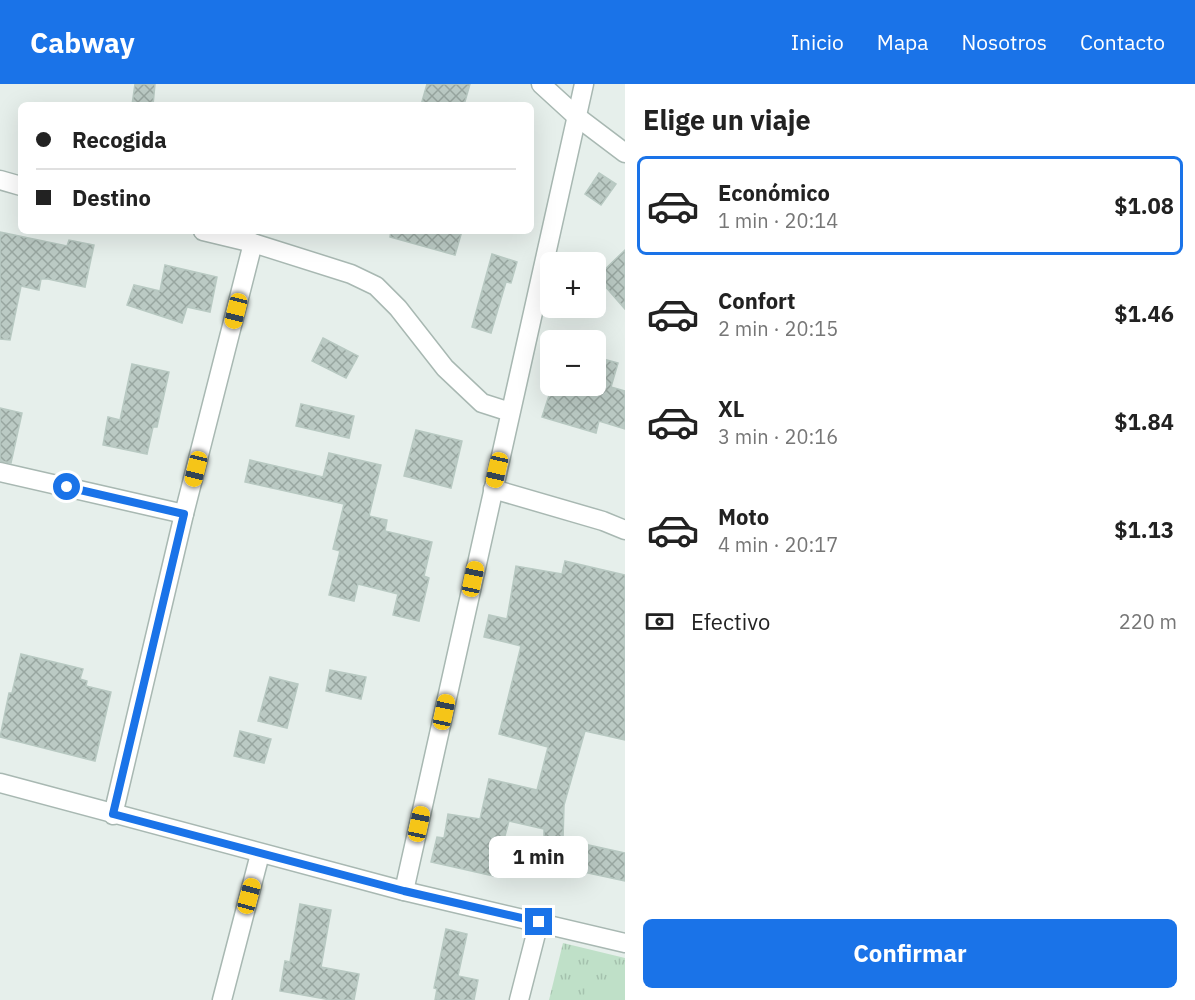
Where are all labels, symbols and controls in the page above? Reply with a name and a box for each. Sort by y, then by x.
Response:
text: Cabway [30,24,135,61]
text: Inicio [791,28,844,56]
text: Mapa [877,28,929,56]
text: Nosotros [962,28,1047,56]
text: Contacto [1080,28,1165,56]
text: Elige un viaje [643,102,811,137]
text: Recogida [72,125,167,154]
text: Económico [718,178,830,207]
icon: car [646,179,700,233]
text: Destino [72,183,151,212]
text: $1.08 [1114,191,1174,220]
text: 1 min · 20:14 [718,207,838,234]
map controls [540,252,606,396]
button: + [540,252,606,318]
text: Confort [718,286,796,315]
icon: car [646,287,700,341]
car [223,291,249,331]
text: $1.46 [1114,299,1174,328]
text: 2 min · 20:15 [718,315,838,342]
button: − [540,330,606,396]
text: XL [718,394,744,423]
icon: car [646,395,700,449]
text: $1.84 [1114,407,1174,436]
text: 3 min · 20:16 [718,423,838,450]
car [183,449,209,489]
car [484,450,510,490]
route start [53,473,80,500]
text: Moto [718,502,769,531]
icon: car [646,503,700,557]
text: $1.13 [1114,515,1174,544]
text: 4 min · 20:17 [718,531,838,558]
car [460,560,486,598]
icon: cash [643,605,676,638]
text: Efectivo [691,607,770,636]
text: 220 m [1119,608,1177,635]
car [431,693,457,731]
car [406,805,432,843]
callout: 1 min [490,835,588,877]
text: 1 min [512,843,565,870]
car [236,876,262,916]
route end [525,908,552,935]
button: Confirmar [643,919,1177,988]

